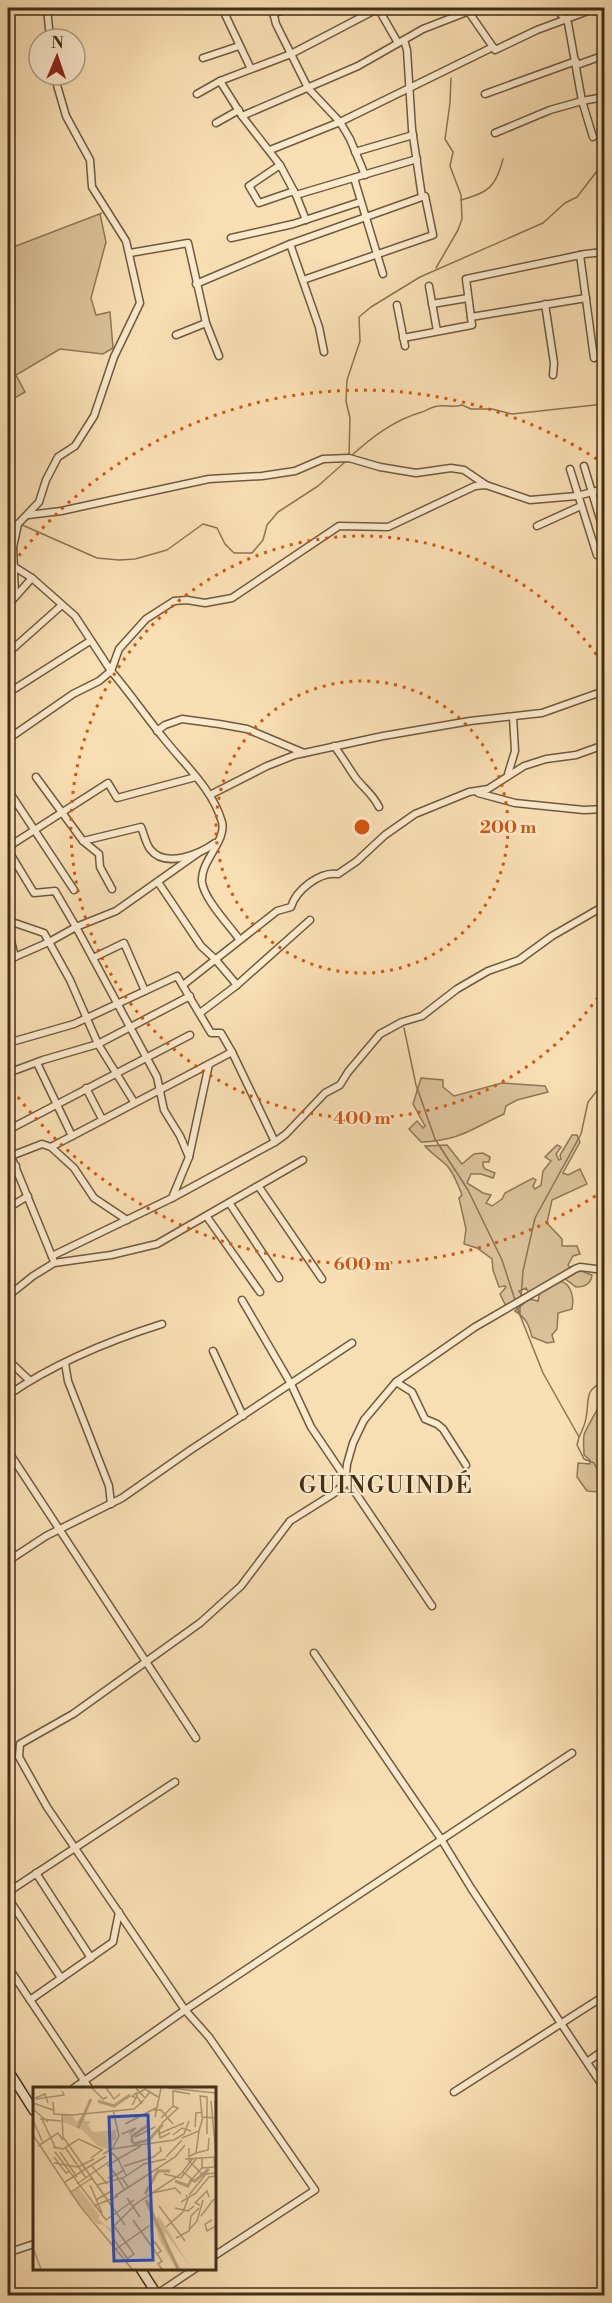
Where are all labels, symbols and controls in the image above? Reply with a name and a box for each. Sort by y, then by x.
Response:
north arrow [27,27,87,87]
text: N [51,33,65,53]
text: 200 m [480,816,537,839]
centre of rings [352,817,372,837]
text: 400 m [333,1107,391,1130]
text: 600 m [334,1253,391,1276]
district label: GUINGUINDÉ [299,1470,473,1501]
inset map [33,2087,216,2270]

